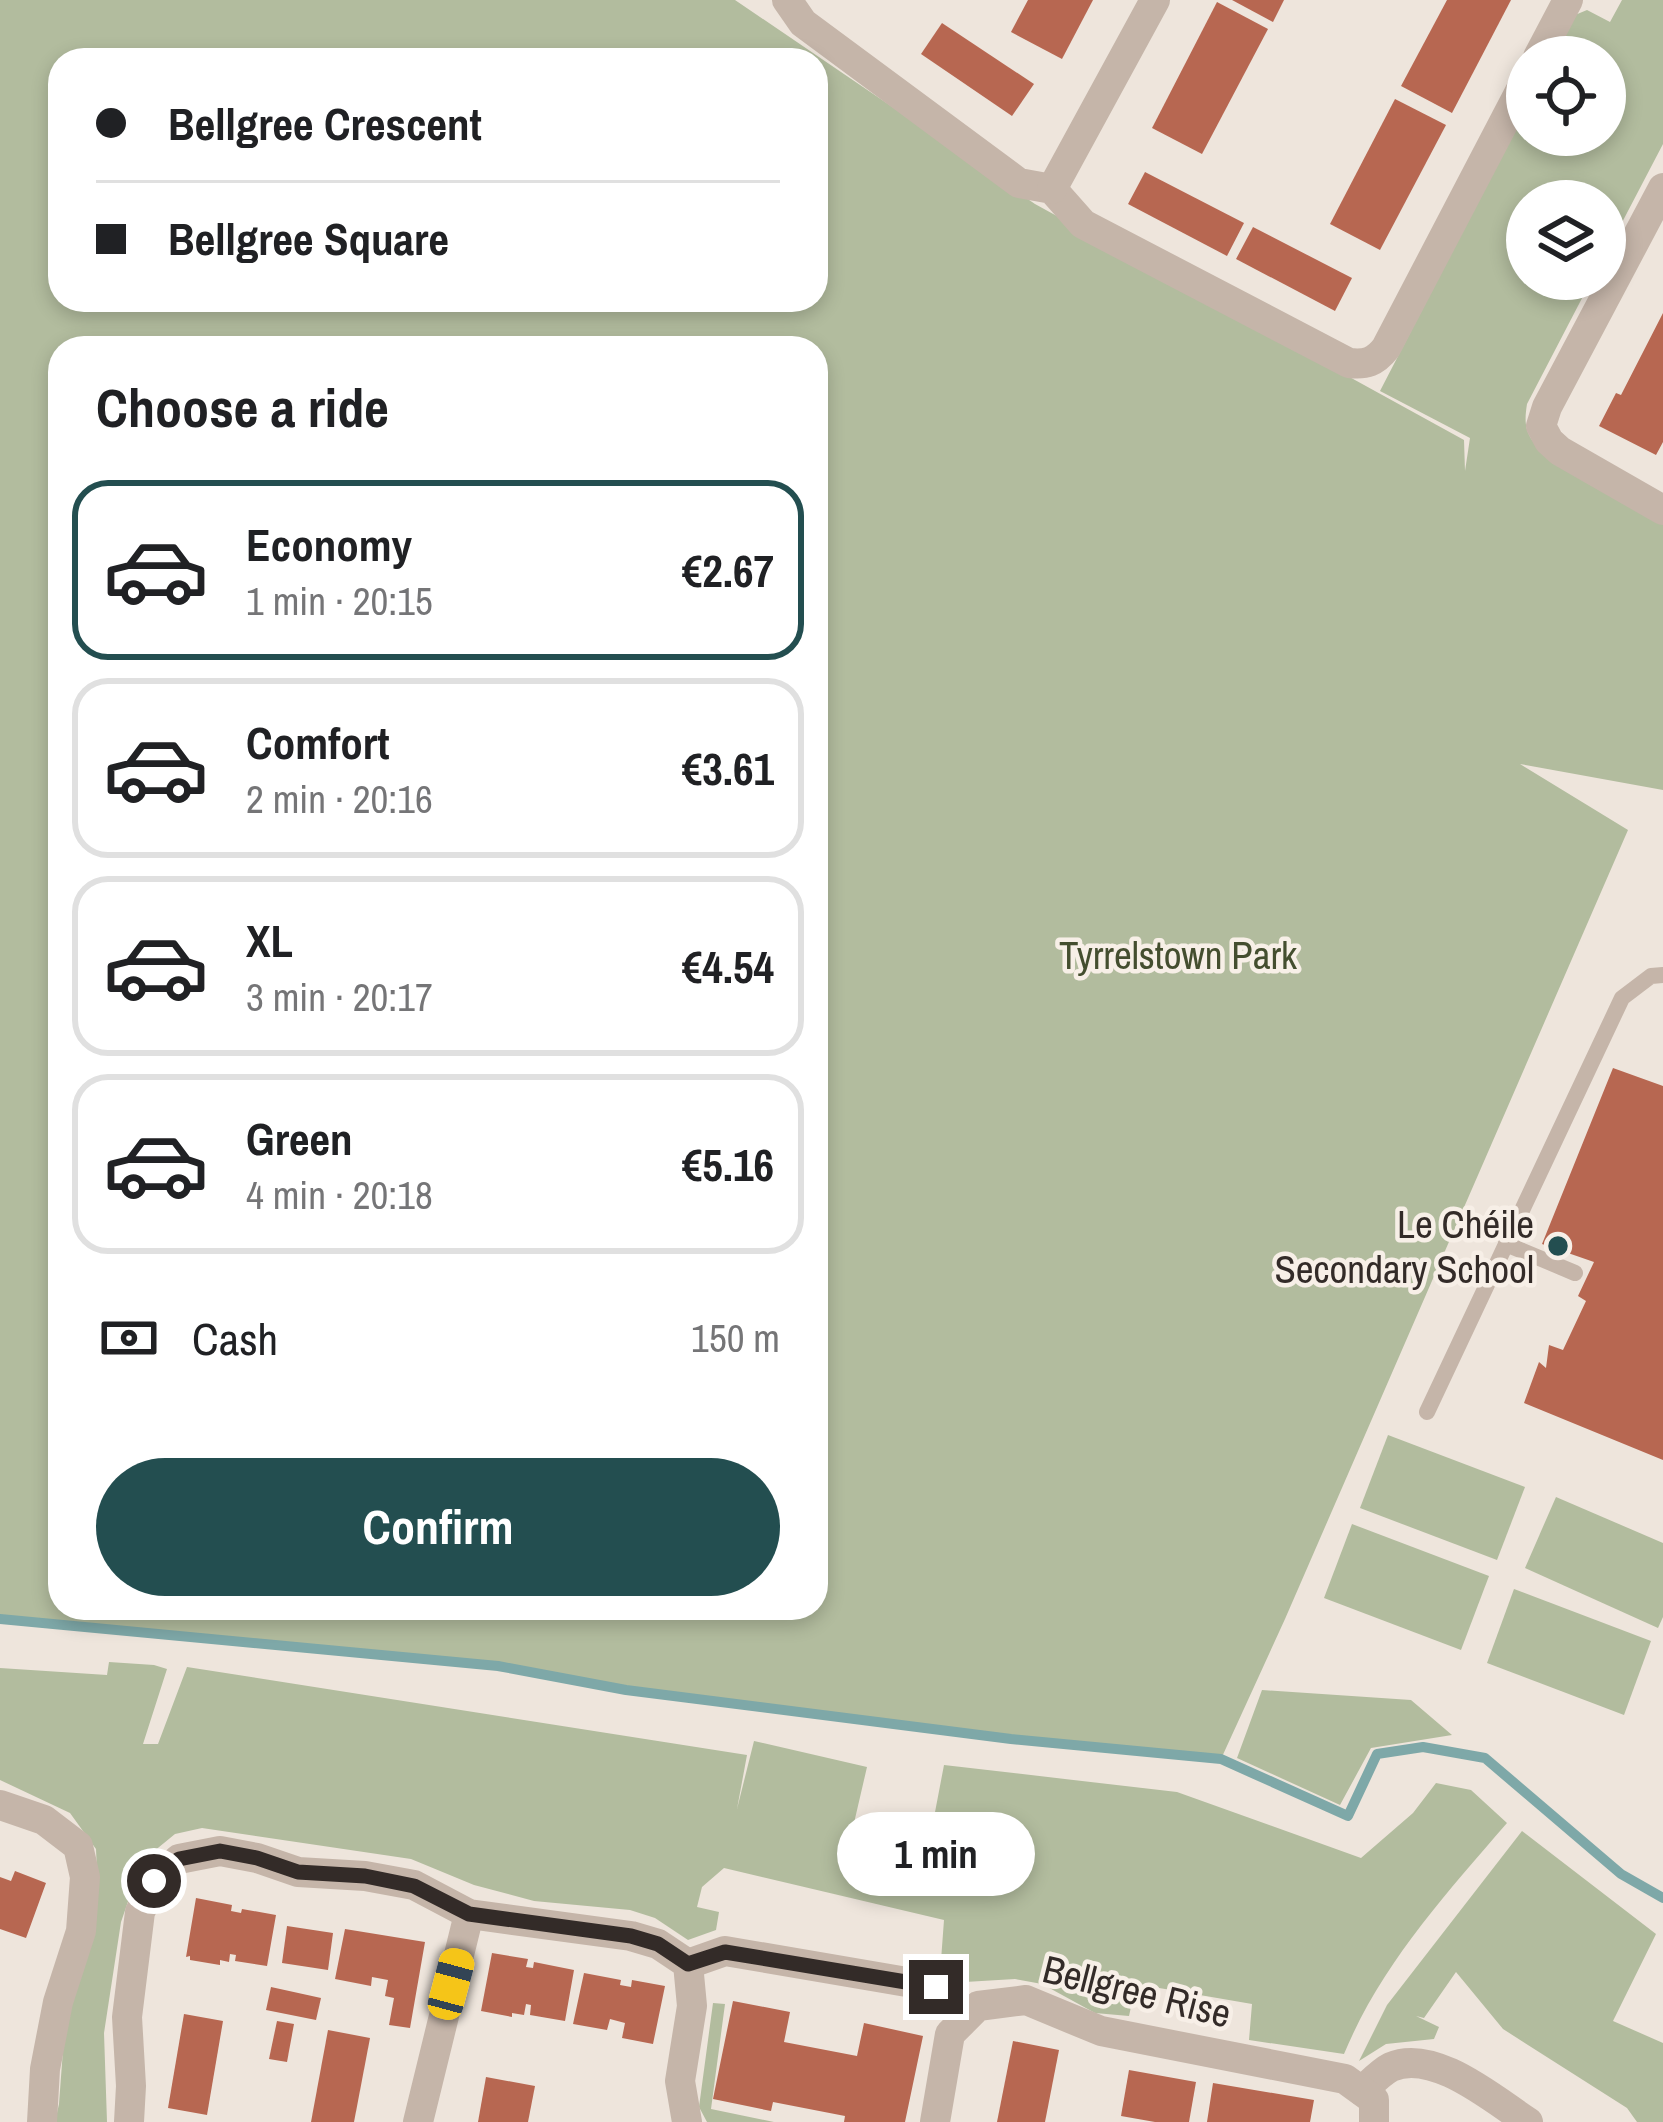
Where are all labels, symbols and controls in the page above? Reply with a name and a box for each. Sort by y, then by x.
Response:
map controls [1506,36,1626,300]
button: locate [1506,36,1626,156]
text: Bellgree Crescent [168,93,482,154]
button: layers [1506,180,1626,300]
text: Bellgree Square [168,208,449,269]
text: Choose a ride [96,371,389,444]
text: Economy [246,514,412,575]
icon: car [102,516,210,624]
text: €2.67 [682,540,774,601]
text: 1 min · 20:15 [246,575,433,627]
text: Comfort [246,712,389,773]
icon: car [102,714,210,822]
text: €3.61 [682,738,774,799]
text: 2 min · 20:16 [246,773,433,825]
text: XL [246,910,293,971]
icon: car [102,912,210,1020]
park label: Tyrrelstown Park [1059,929,1298,981]
text: €4.54 [682,936,774,997]
text: 3 min · 20:17 [246,971,433,1023]
text: Green [246,1108,353,1169]
icon: car [102,1110,210,1218]
text: €5.16 [682,1134,774,1195]
text: 4 min · 20:18 [246,1169,433,1221]
place label: Le Chéile Secondary School [1274,1198,1534,1295]
marker: Le Chéile Secondary School [1545,1233,1571,1259]
icon: cash [96,1305,162,1371]
text: Cash [192,1308,278,1369]
text: 150 m [691,1312,780,1364]
button: Confirm [96,1458,780,1596]
callout: 1 min [837,1813,1035,1897]
text: 1 min [894,1828,978,1880]
route start [127,1854,181,1908]
street label: Bellgree Rise [1038,1943,1236,2039]
car [424,1945,478,2023]
route end [909,1960,963,2014]

